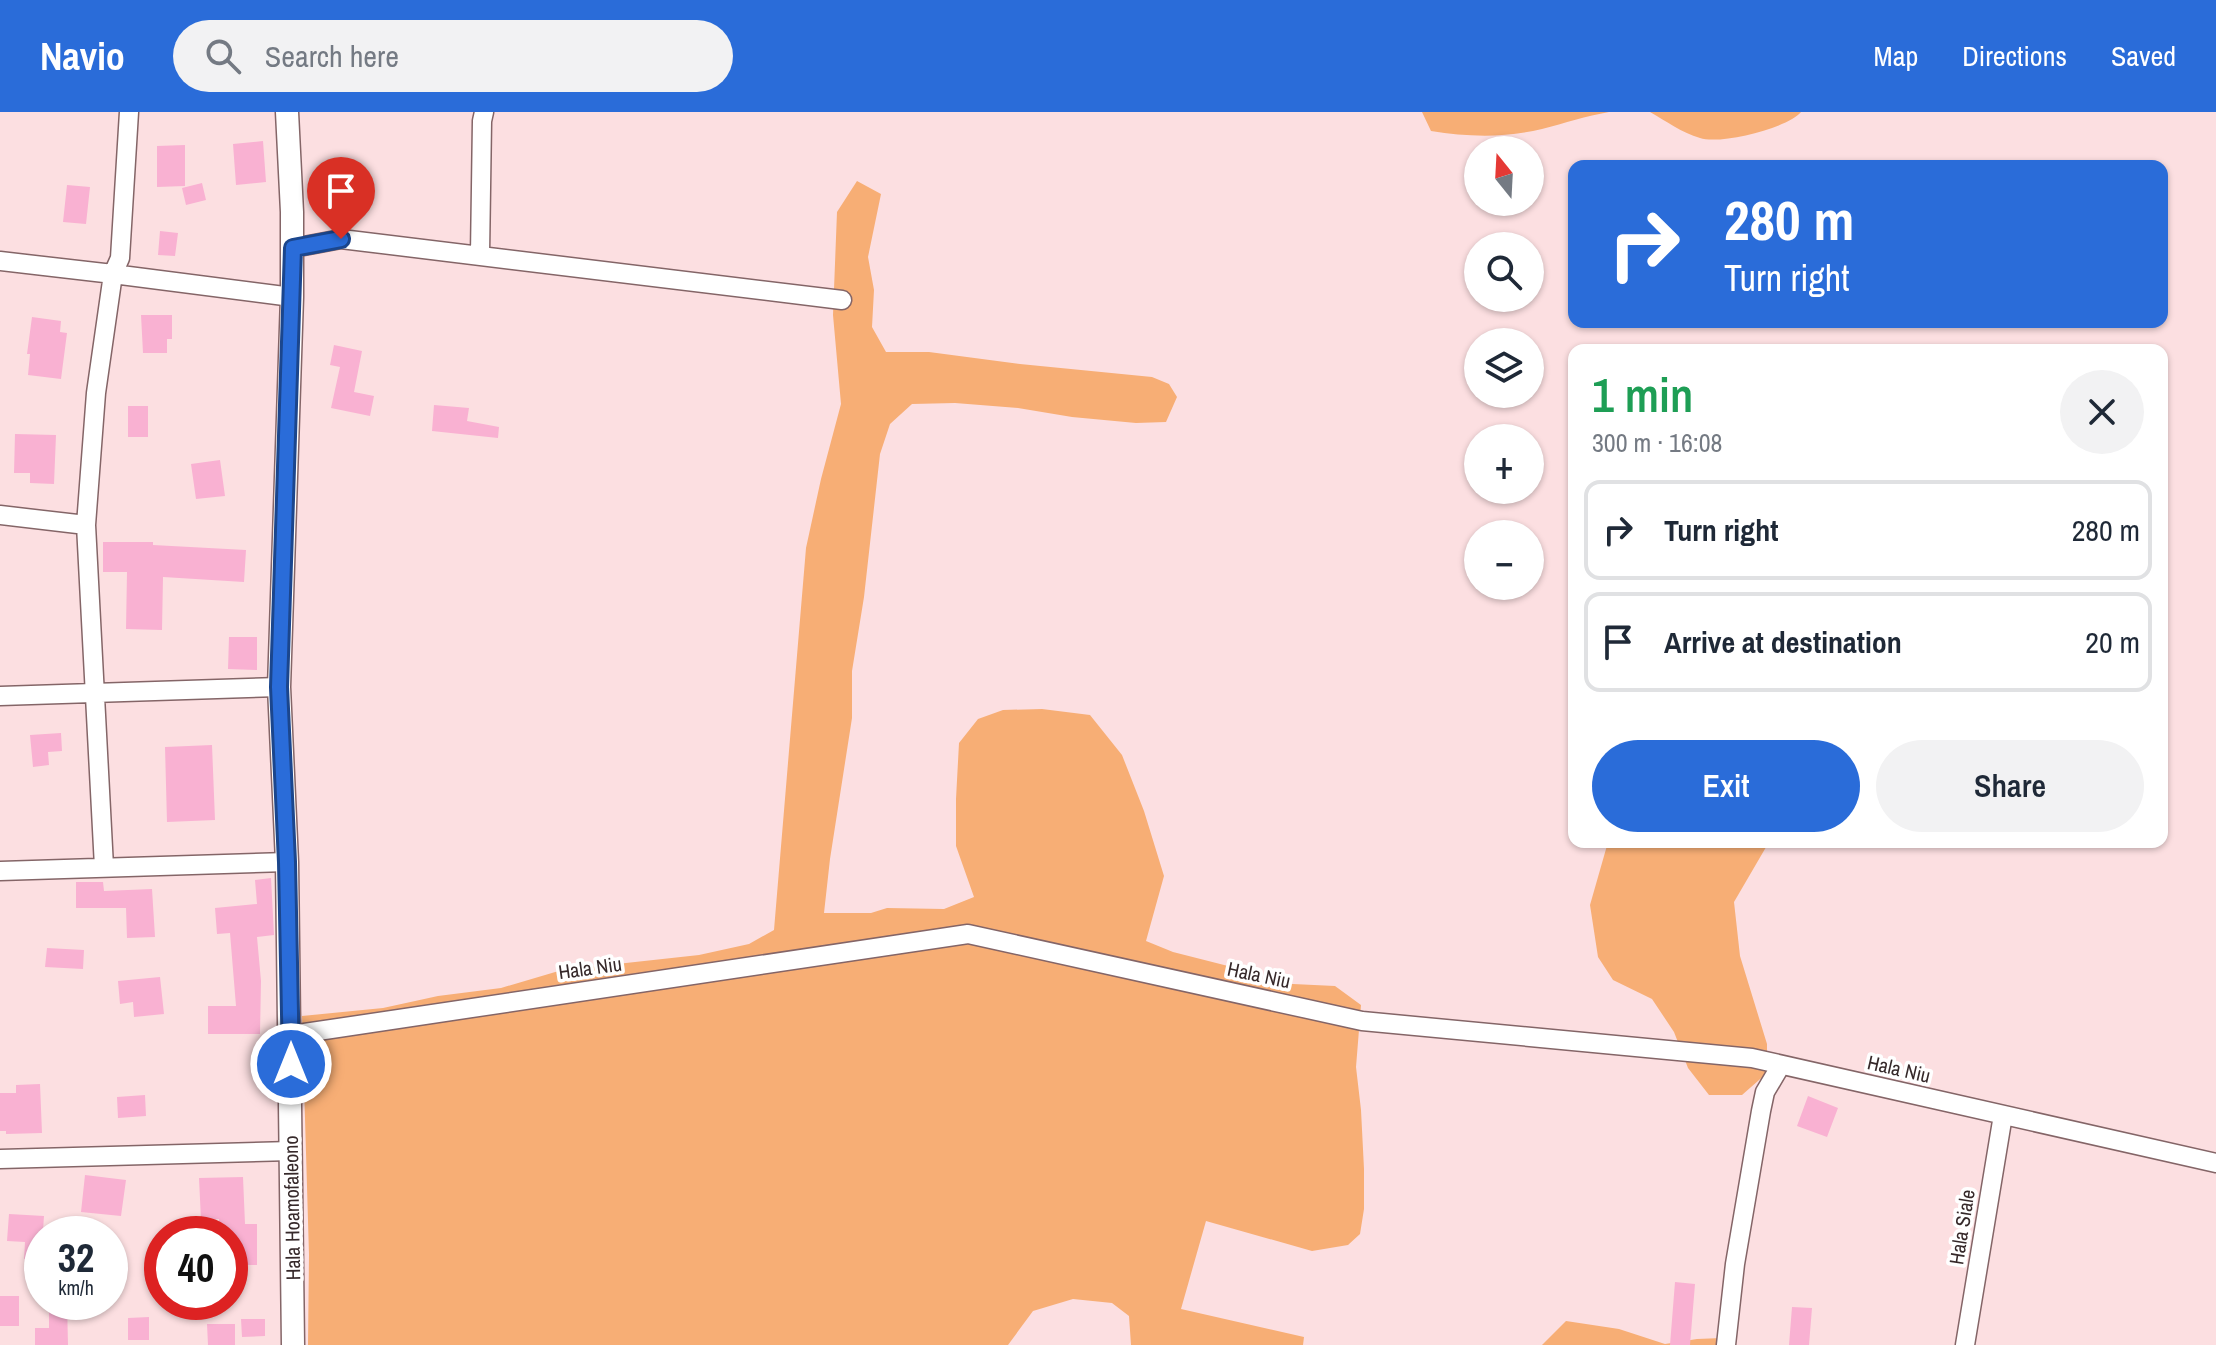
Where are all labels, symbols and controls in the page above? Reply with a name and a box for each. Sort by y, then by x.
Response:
search box [173,20,733,92]
text: Navio [40,31,125,82]
icon: search [201,34,245,78]
text: Search here [265,36,399,76]
text: Map [1874,37,1918,75]
text: Directions [1962,37,2067,75]
text: Saved [2111,37,2176,75]
north arrow [1464,136,1544,216]
map controls [1464,136,1544,600]
pin [307,157,375,239]
icon: arrive [319,169,363,213]
text: 280 m [1724,182,1854,257]
icon: right [1592,192,1696,296]
button: search [1464,232,1544,312]
text: Turn right [1724,254,1849,302]
button: layers [1464,328,1544,408]
text: 1 min [1592,362,1693,427]
button: close [2060,370,2144,454]
button: + [1464,424,1544,504]
text: 300 m · 16:08 [1592,425,1722,460]
icon: right [1596,508,1640,552]
text: Turn right [1664,510,1778,550]
text: 280 m [2072,510,2140,550]
button: − [1464,520,1544,600]
icon: arrive [1596,620,1640,664]
text: Arrive at destination [1664,622,1902,662]
text: 20 m [2085,622,2140,662]
button: Exit [1592,740,1860,832]
button: Share [1876,740,2144,832]
street label: Hala Niu [556,950,623,985]
street label: Hala Niu [1225,955,1293,994]
position arrow [249,1022,333,1106]
street label: Hala Niu [1865,1048,1933,1089]
street label: Hala Hoamofaleono [277,1135,306,1281]
street label: Hala Siale [1942,1187,1981,1266]
speed limit sign: 40 [144,1216,248,1320]
text: 32 [58,1231,94,1284]
text: km/h [58,1274,94,1301]

